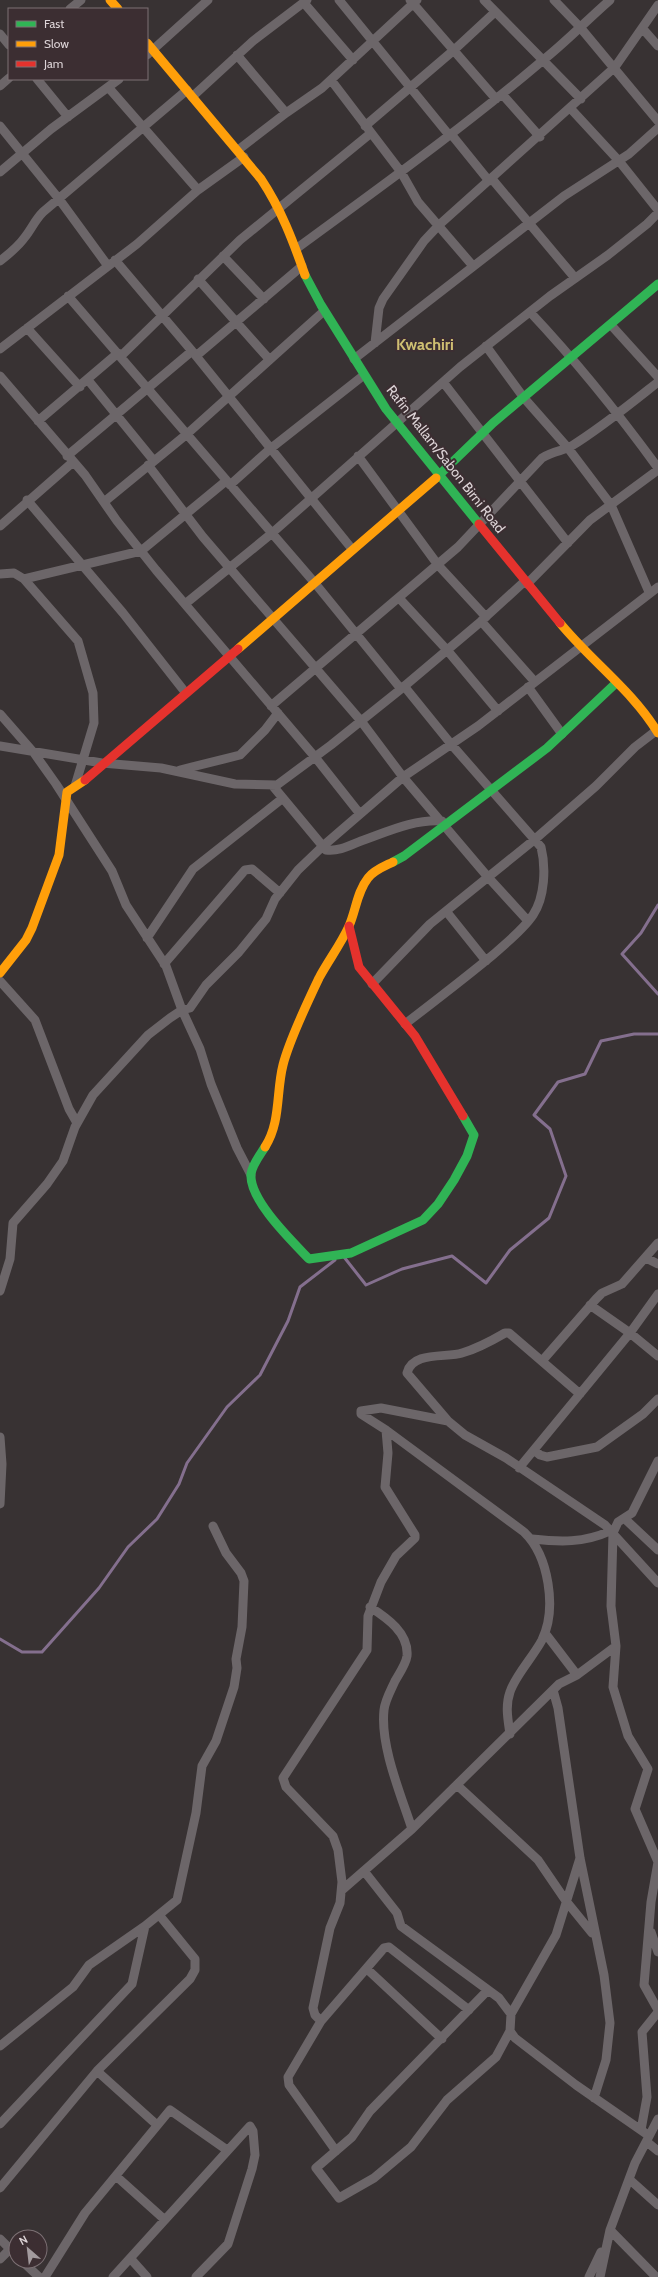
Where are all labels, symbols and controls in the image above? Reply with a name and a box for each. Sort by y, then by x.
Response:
legend [8,8,148,80]
text: Fast [44,16,64,31]
text: Slow [44,36,69,51]
text: Jam [43,56,63,71]
district label: Kwachiri [396,335,454,354]
street label: Rafin Mallam/Sabon Birni Road [383,381,509,537]
north arrow [8,2229,48,2269]
text: N [17,2232,30,2248]

